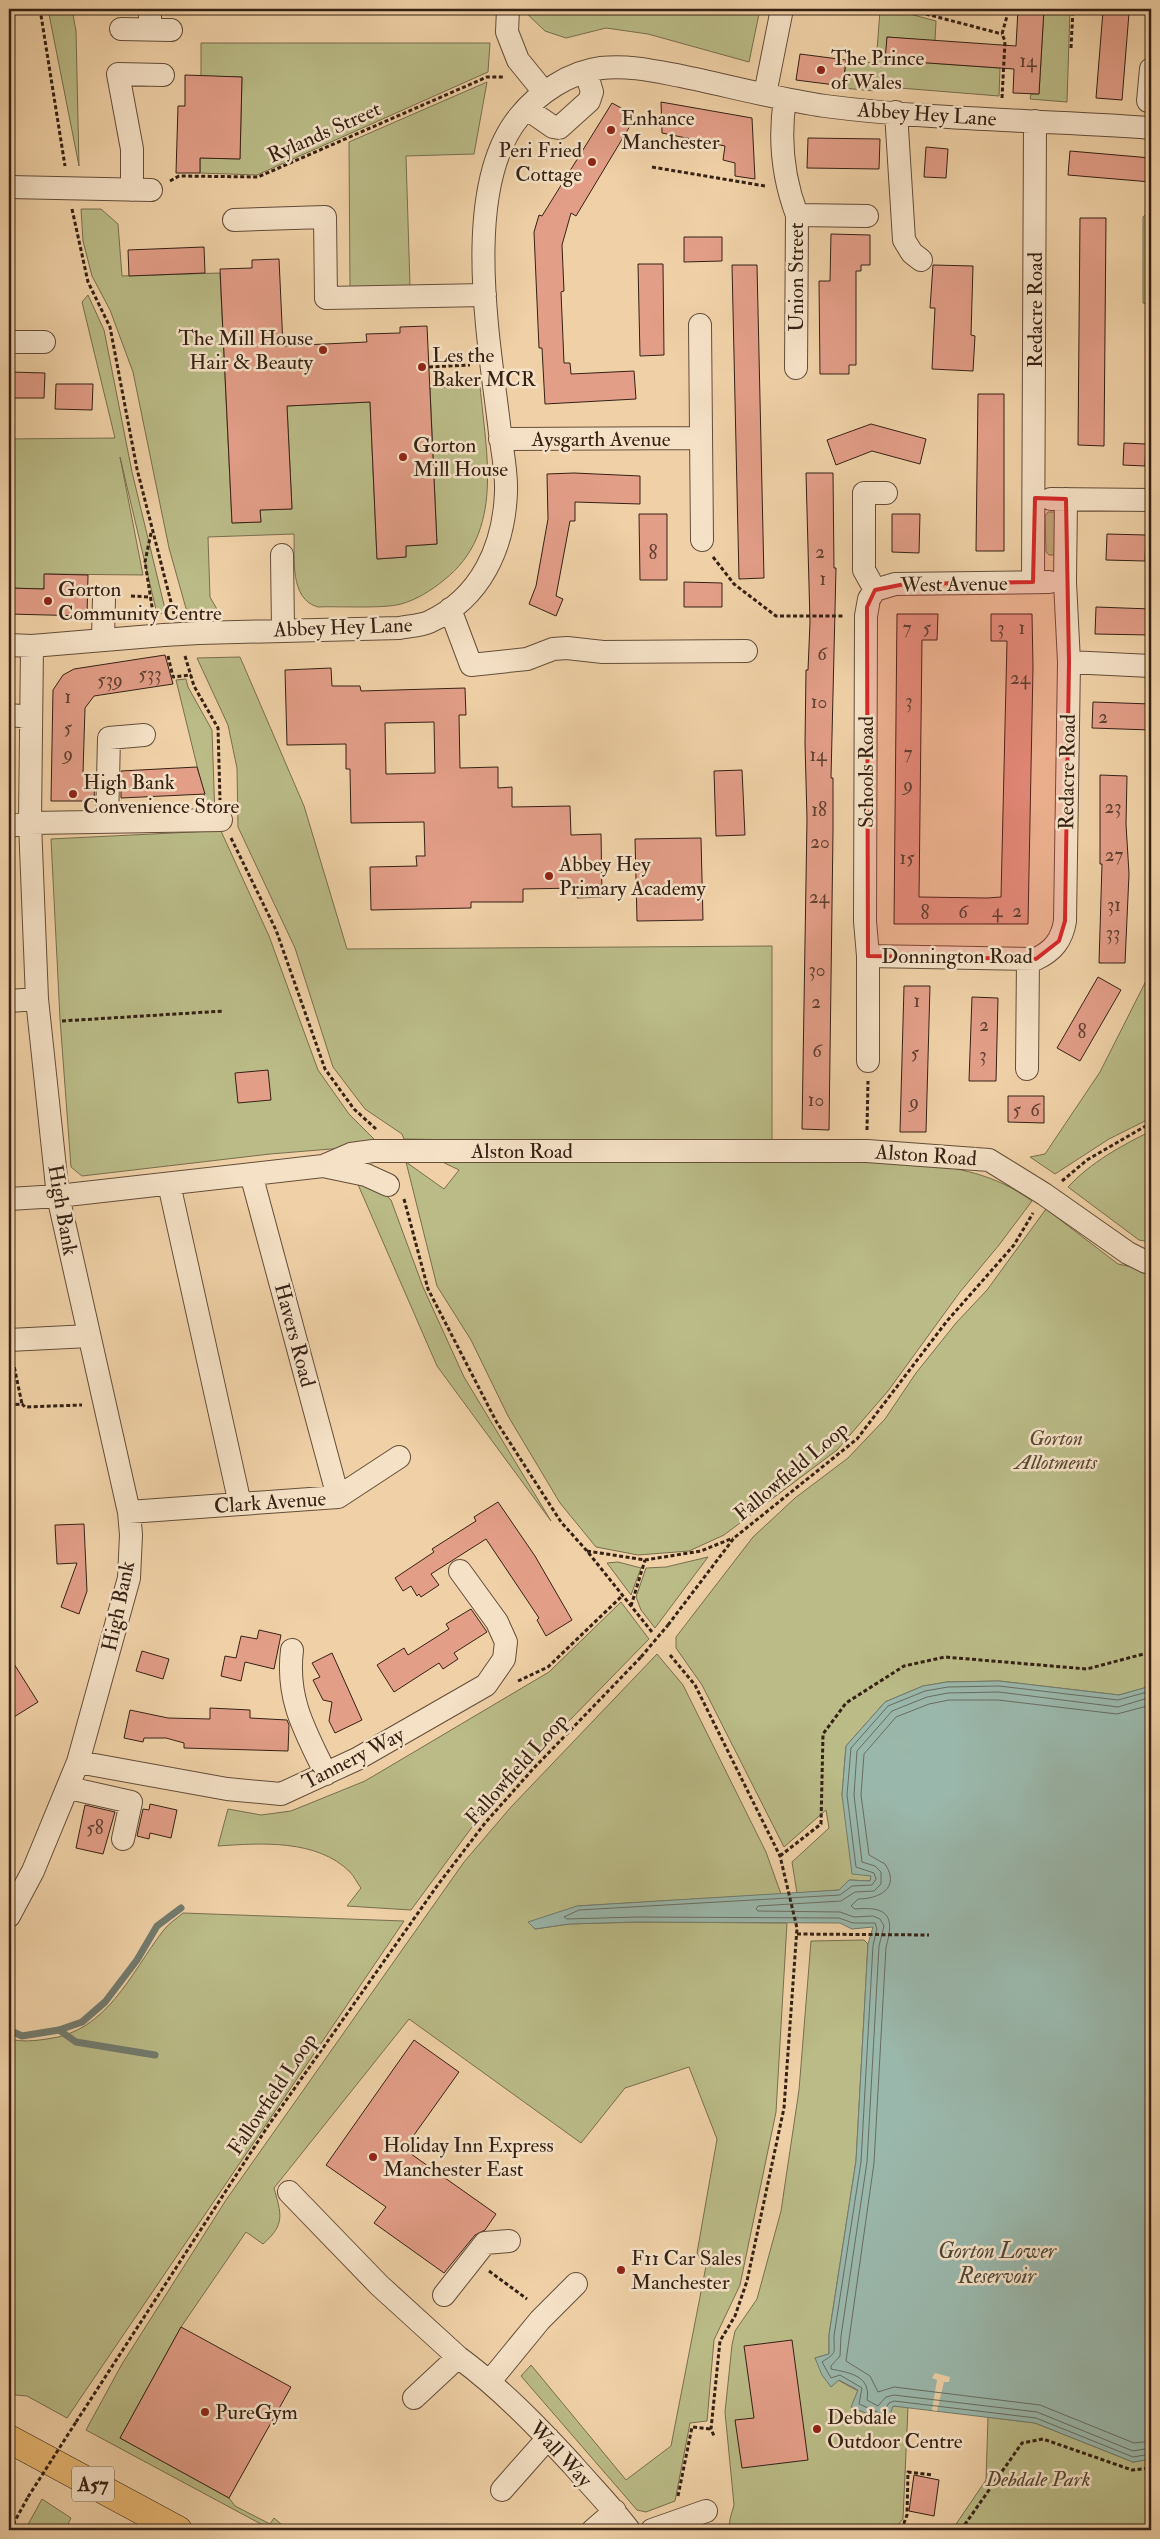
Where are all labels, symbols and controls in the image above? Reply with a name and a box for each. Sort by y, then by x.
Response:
place label: The Prince of Wales [831,45,925,96]
house number: 14 [1019,49,1037,73]
marker: The Prince of Wales [815,64,827,76]
street label: Rylands Street [263,95,385,169]
street label: Abbey Hey Lane [856,96,998,133]
place label: Enhance Manchester [621,105,720,156]
marker: Enhance Manchester [605,124,617,136]
place label: Peri Fried Cottage [499,137,583,188]
marker: Peri Fried Cottage [586,156,598,168]
street label: Union Street [783,222,810,332]
street label: Redacre Road [1022,251,1049,368]
place label: The Mill House Hair & Beauty [178,325,314,376]
place label: Les the Baker MCR [432,342,537,393]
marker: The Mill House Hair & Beauty [317,344,329,356]
marker: Les the Baker MCR [416,361,428,373]
street label: Aysgarth Avenue [530,426,671,453]
place label: Gorton Mill House [413,432,508,483]
marker: Gorton Mill House [397,451,409,463]
house number: 2 [815,540,825,564]
house number: 8 [649,541,658,565]
house number: 1 [820,567,826,591]
street label: West Avenue [899,570,1008,599]
place label: Gorton Community Centre [58,576,222,627]
marker: Gorton Community Centre [42,595,54,607]
street label: Abbey Hey Lane [272,612,413,643]
house number: 7 [903,616,912,640]
house number: 5 [923,616,932,640]
house number: 3 [997,616,1005,640]
house number: 1 [1019,616,1025,640]
house number: 6 [817,642,828,666]
house number: 533 [139,662,161,686]
house number: 24 [1010,666,1031,690]
house number: 539 [97,668,123,692]
house number: 1 [65,685,71,709]
house number: 3 [905,689,913,713]
house number: 10 [811,690,827,714]
house number: 2 [1098,705,1108,729]
street label: Redacre Road [1053,713,1082,830]
street label: Schools Road [853,715,880,828]
house number: 5 [64,716,73,740]
house number: 7 [904,741,913,765]
house number: 9 [61,742,73,766]
house number: 14 [809,743,827,767]
place label: High Bank Convenience Store [83,769,240,820]
house number: 9 [901,773,913,797]
marker: High Bank Convenience Store [67,788,79,800]
house number: 23 [1105,795,1121,819]
house number: 18 [811,798,827,822]
house number: 20 [810,830,830,854]
house number: 27 [1105,843,1123,867]
house number: 15 [899,846,915,870]
place label: Abbey Hey Primary Academy [558,851,706,902]
marker: Abbey Hey Primary Academy [543,870,555,882]
house number: 24 [809,885,830,909]
house number: 31 [1107,893,1121,917]
house number: 4 [992,899,1003,923]
house number: 2 [1012,899,1022,923]
house number: 6 [958,900,969,924]
house number: 8 [921,901,930,925]
house number: 33 [1106,921,1120,945]
street label: Donnington Road [881,943,1033,970]
house number: 30 [808,958,826,982]
house number: 1 [914,989,920,1013]
house number: 2 [811,990,821,1014]
house number: 2 [979,1013,989,1037]
house number: 8 [1078,1020,1087,1044]
house number: 6 [812,1039,823,1063]
house number: 5 [911,1041,920,1065]
house number: 3 [979,1043,987,1067]
house number: 10 [808,1088,824,1112]
house number: 9 [907,1090,919,1114]
house number: 5 [1013,1098,1022,1122]
house number: 6 [1030,1098,1041,1122]
street label: Alston Road [470,1138,574,1165]
street label: Alston Road [873,1138,978,1173]
street label: High Bank [41,1163,84,1258]
street label: Havers Road [268,1280,322,1391]
street label: Fallowfield Loop [728,1416,854,1527]
park label: Gorton Allotments [1013,1425,1098,1476]
street label: Clark Avenue [213,1485,327,1520]
street label: High Bank [96,1558,141,1654]
street label: Fallowfield Loop [459,1708,574,1831]
street label: Tannery Way [298,1721,409,1796]
house number: 58 [86,1816,104,1840]
street label: Fallowfield Loop [222,2028,323,2160]
place label: Holiday Inn Express Manchester East [383,2132,554,2183]
marker: Holiday Inn Express Manchester East [367,2151,379,2163]
water label: Gorton Lower Reservoir [938,2237,1058,2290]
place label: F11 Car Sales Manchester [631,2245,741,2296]
marker: F11 Car Sales Manchester [615,2264,627,2276]
place label: PureGym [215,2399,298,2426]
place label: Debdale Outdoor Centre [827,2404,963,2455]
marker: PureGym [199,2406,211,2418]
street label: Wall Way [523,2415,598,2494]
marker: Debdale Outdoor Centre [811,2423,823,2435]
road number: A57 [72,2466,114,2502]
park label: Debdale Park [985,2466,1090,2493]

